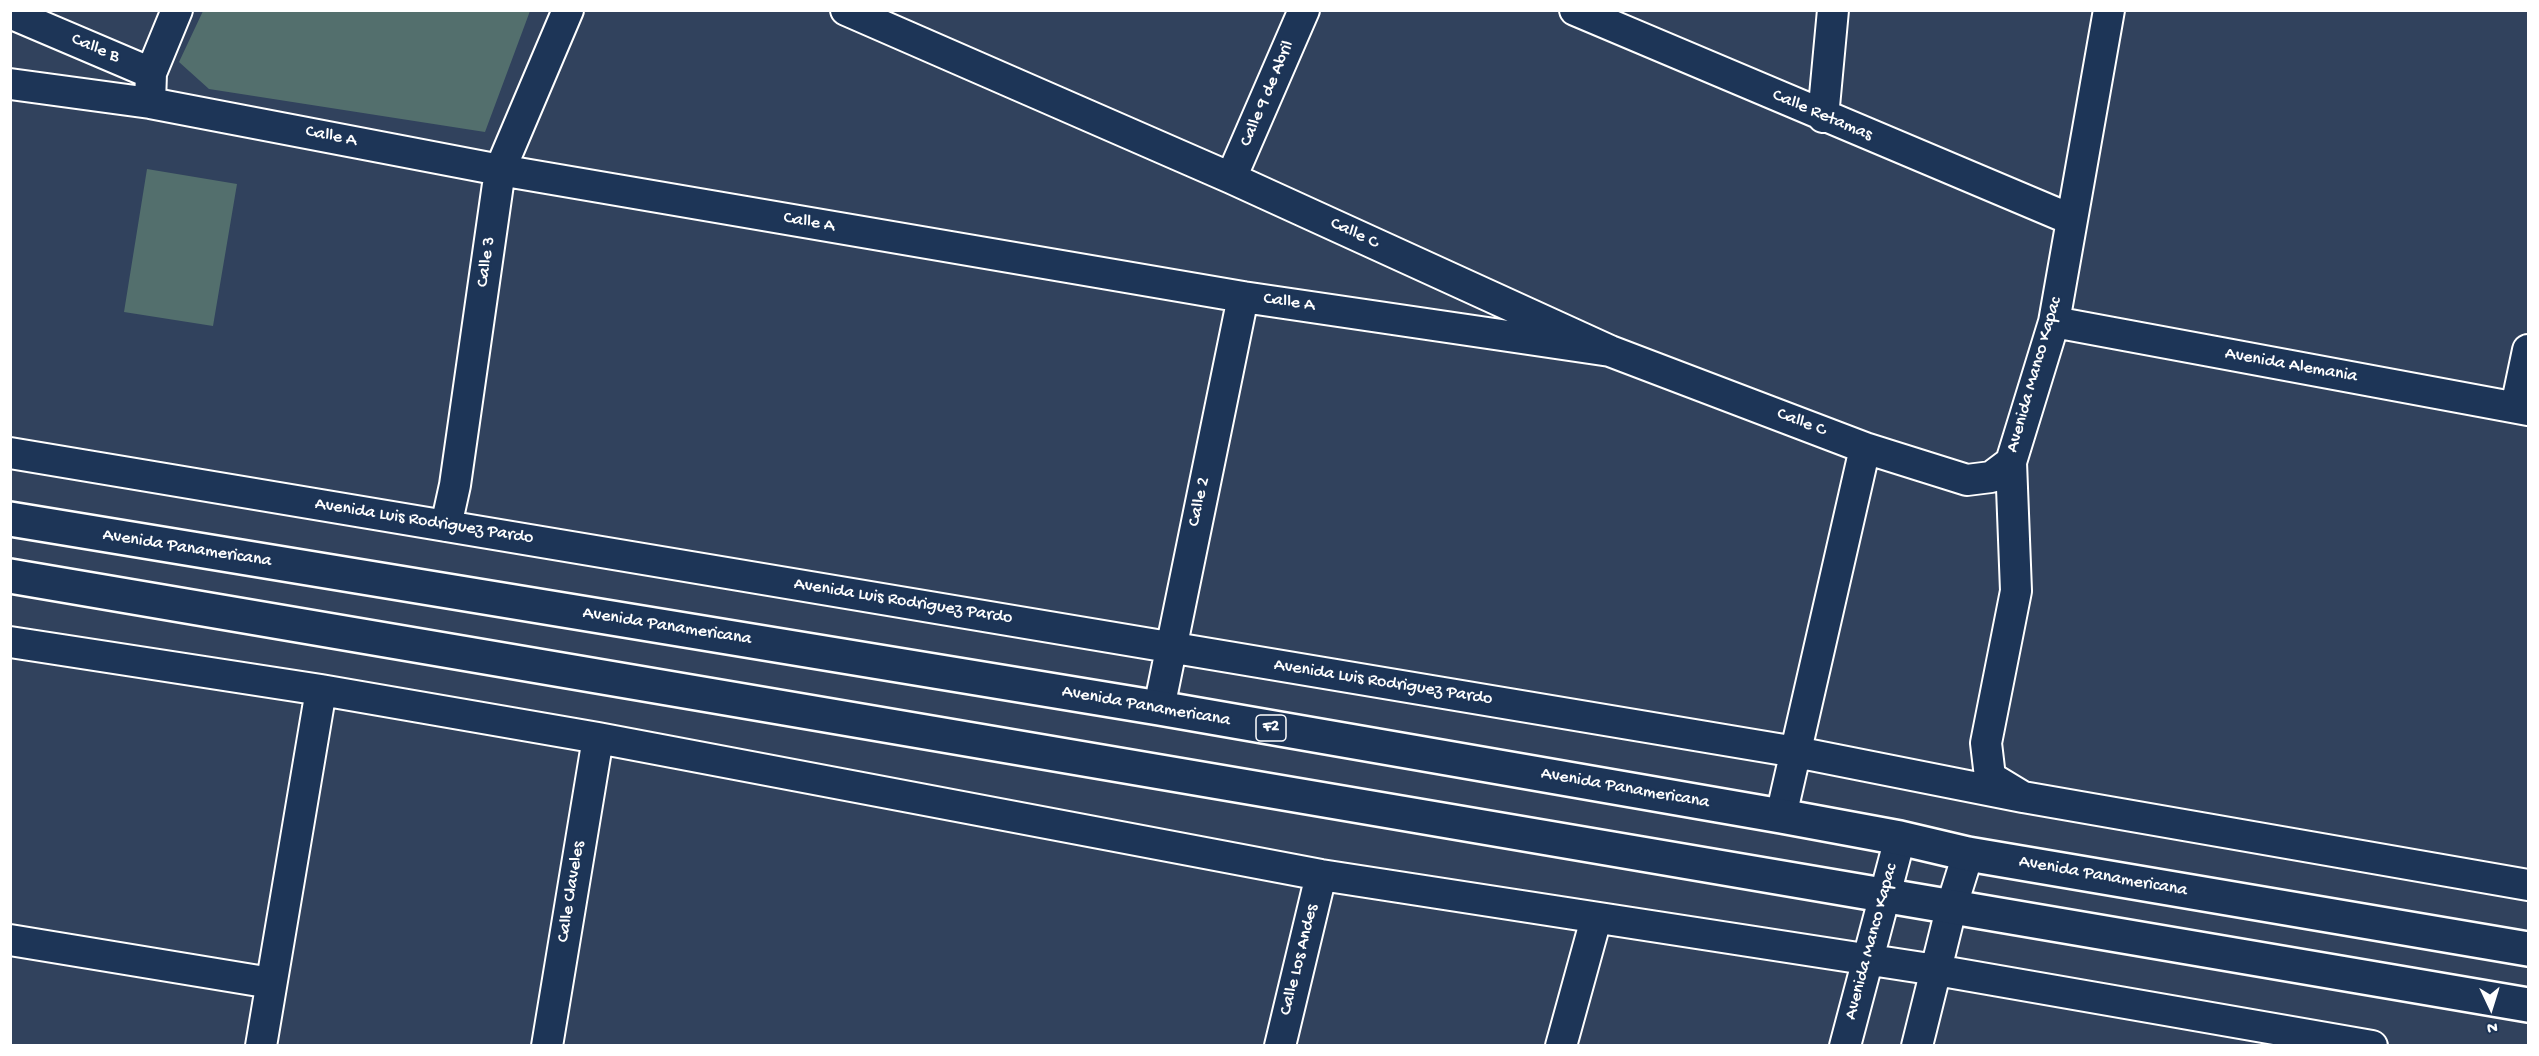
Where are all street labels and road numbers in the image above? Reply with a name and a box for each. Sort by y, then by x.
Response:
street label: Calle B [68,29,122,69]
street label: Calle 9 de Abril [1236,38,1300,150]
street label: Calle Retamas [1769,85,1875,147]
street label: Calle A [303,121,359,153]
street label: Calle A [782,208,836,238]
street label: Calle C [1326,213,1382,255]
street label: Calle 3 [473,235,501,289]
street label: Calle A [1262,289,1316,317]
street label: Avenida Manco Kapac [2002,295,2068,455]
street label: Avenida Alemania [2223,344,2359,388]
street label: Calle C [1773,404,1829,442]
street label: Calle 2 [1184,475,1216,529]
street label: Avenida Luis Rodriguez Pardo [313,494,535,550]
street label: Avenida Panamericana [101,525,273,573]
street label: Avenida Luis Rodriguez Pardo [792,574,1014,630]
street label: Avenida Panamericana [581,603,753,651]
street label: Avenida Luis Rodriguez Pardo [1272,655,1494,711]
street label: Avenida Panamericana [1060,682,1232,732]
road number: F2 [1256,715,1286,741]
street label: Avenida Panamericana [1539,764,1711,814]
street label: Calle Claveles [553,840,591,944]
street label: Avenida Panamericana [2017,852,2189,902]
street label: Avenida Manco Kapac [1841,862,1903,1022]
street label: Calle Los Andes [1276,902,1324,1018]

